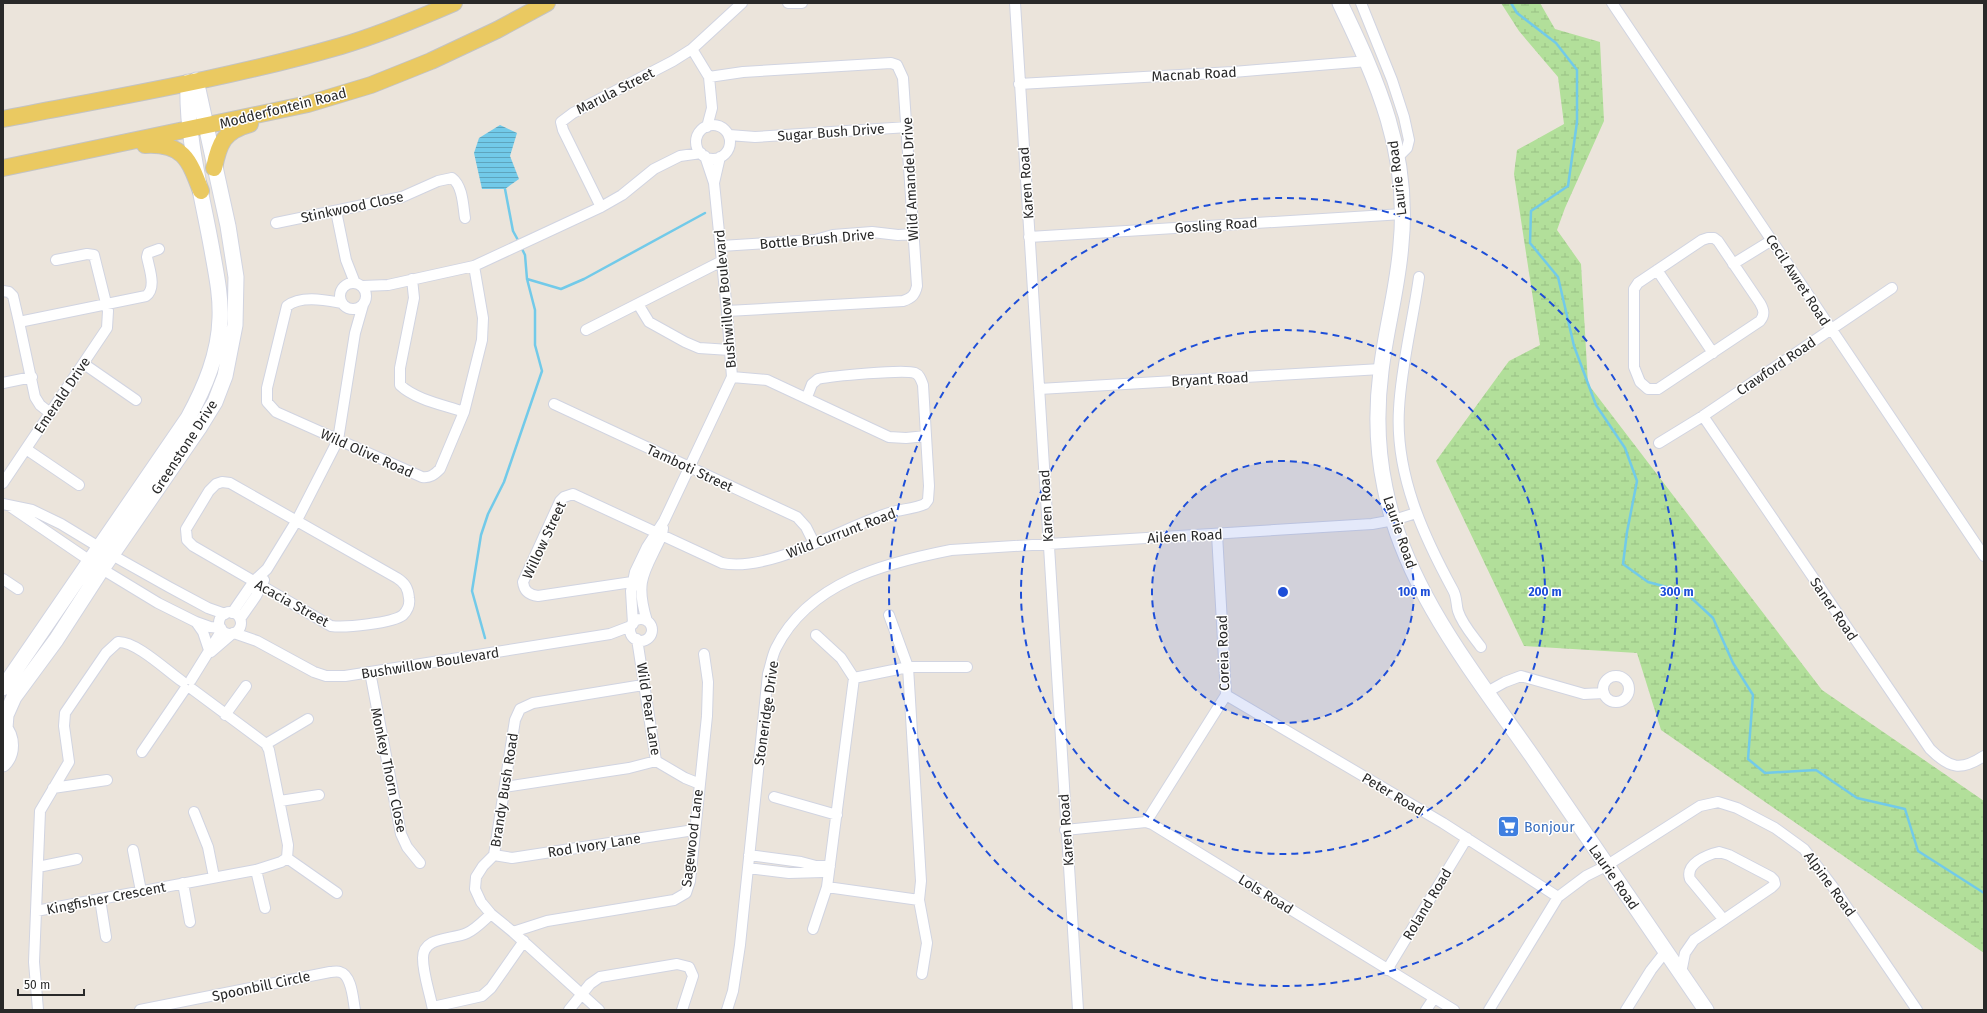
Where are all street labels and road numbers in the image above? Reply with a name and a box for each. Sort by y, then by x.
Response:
street label: Marula Street [573,64,658,118]
street label: Macnab Road [1151,64,1237,85]
street label: Modderfontein Road [218,84,348,133]
street label: Wild Amandel Drive [899,117,922,241]
street label: Sugar Bush Drive [777,120,885,145]
street label: Laurie Road [1384,139,1411,216]
street label: Karen Road [1015,146,1038,220]
street label: Stinkwood Close [299,188,405,227]
street label: Gosling Road [1174,214,1258,237]
street label: Bottle Brush Drive [759,226,875,253]
street label: Bushwillow Boulevard [711,229,740,369]
street label: Cecil Awret Road [1762,231,1833,329]
street label: Crawford Road [1733,334,1819,399]
street label: Emerald Drive [31,354,94,437]
street label: Bryant Road [1171,369,1249,390]
street label: Greenstone Drive [148,397,221,498]
street label: Wild Olive Road [318,425,416,482]
street label: Tamboti Street [644,441,737,496]
street label: Karen Road [1036,469,1057,543]
street label: Laurie Road [1379,494,1420,571]
street label: Willow Street [519,498,570,582]
street label: Wild Currunt Road [784,505,898,562]
street label: Aileen Road [1147,526,1223,547]
street label: Saner Road [1806,574,1861,644]
street label: Acacia Street [252,576,333,631]
street label: Coreia Road [1214,615,1233,691]
street label: Bushwillow Boulevard [360,644,500,683]
street label: Stoneridge Drive [751,660,782,766]
street label: Wild Pear Lane [633,661,664,757]
street label: Monkey Thorn Close [367,706,410,834]
street label: Brandy Bush Road [487,732,522,849]
street label: Peter Road [1359,769,1427,820]
street label: Sagewood Lane [678,788,707,888]
street label: Karen Road [1055,793,1078,867]
street label: Rod Ivory Lane [546,830,642,861]
street label: Laurie Road [1585,841,1642,913]
street label: Alpine Road [1800,848,1859,920]
street label: Roland Road [1399,865,1455,943]
street label: Lols Road [1235,871,1296,918]
street label: Kingfisher Crescent [45,878,168,918]
street label: Spoonbill Circle [211,968,312,1005]

